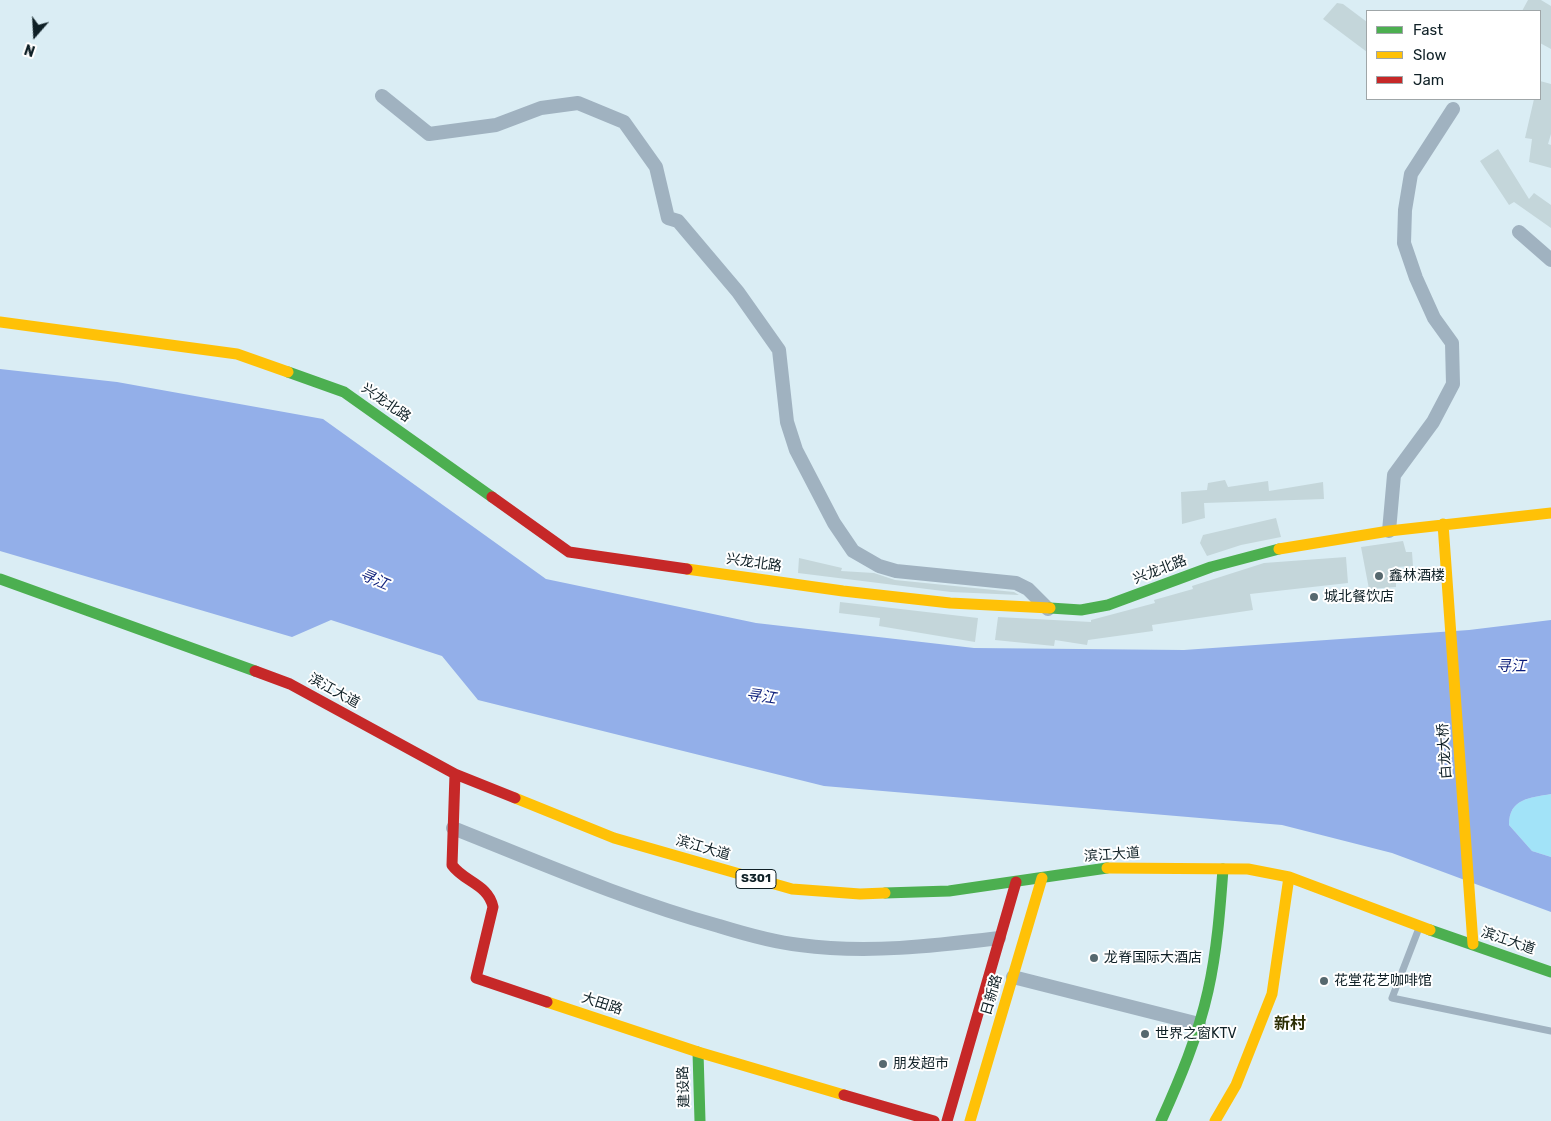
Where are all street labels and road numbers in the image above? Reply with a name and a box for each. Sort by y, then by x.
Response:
street label: 兴龙北路 [358,380,414,426]
street label: 兴龙北路 [725,551,783,575]
street label: 兴龙北路 [1131,552,1189,588]
street label: 滨江大道 [305,670,363,712]
street label: 白龙大桥 [1435,722,1455,780]
street label: 滨江大道 [674,832,732,864]
street label: 滨江大道 [1083,845,1141,865]
road number: S301 [736,870,776,889]
street label: 滨江大道 [1479,924,1537,958]
street label: 日新路 [978,972,1006,1018]
street label: 大田路 [579,990,625,1018]
street label: 建设路 [675,1066,693,1108]

